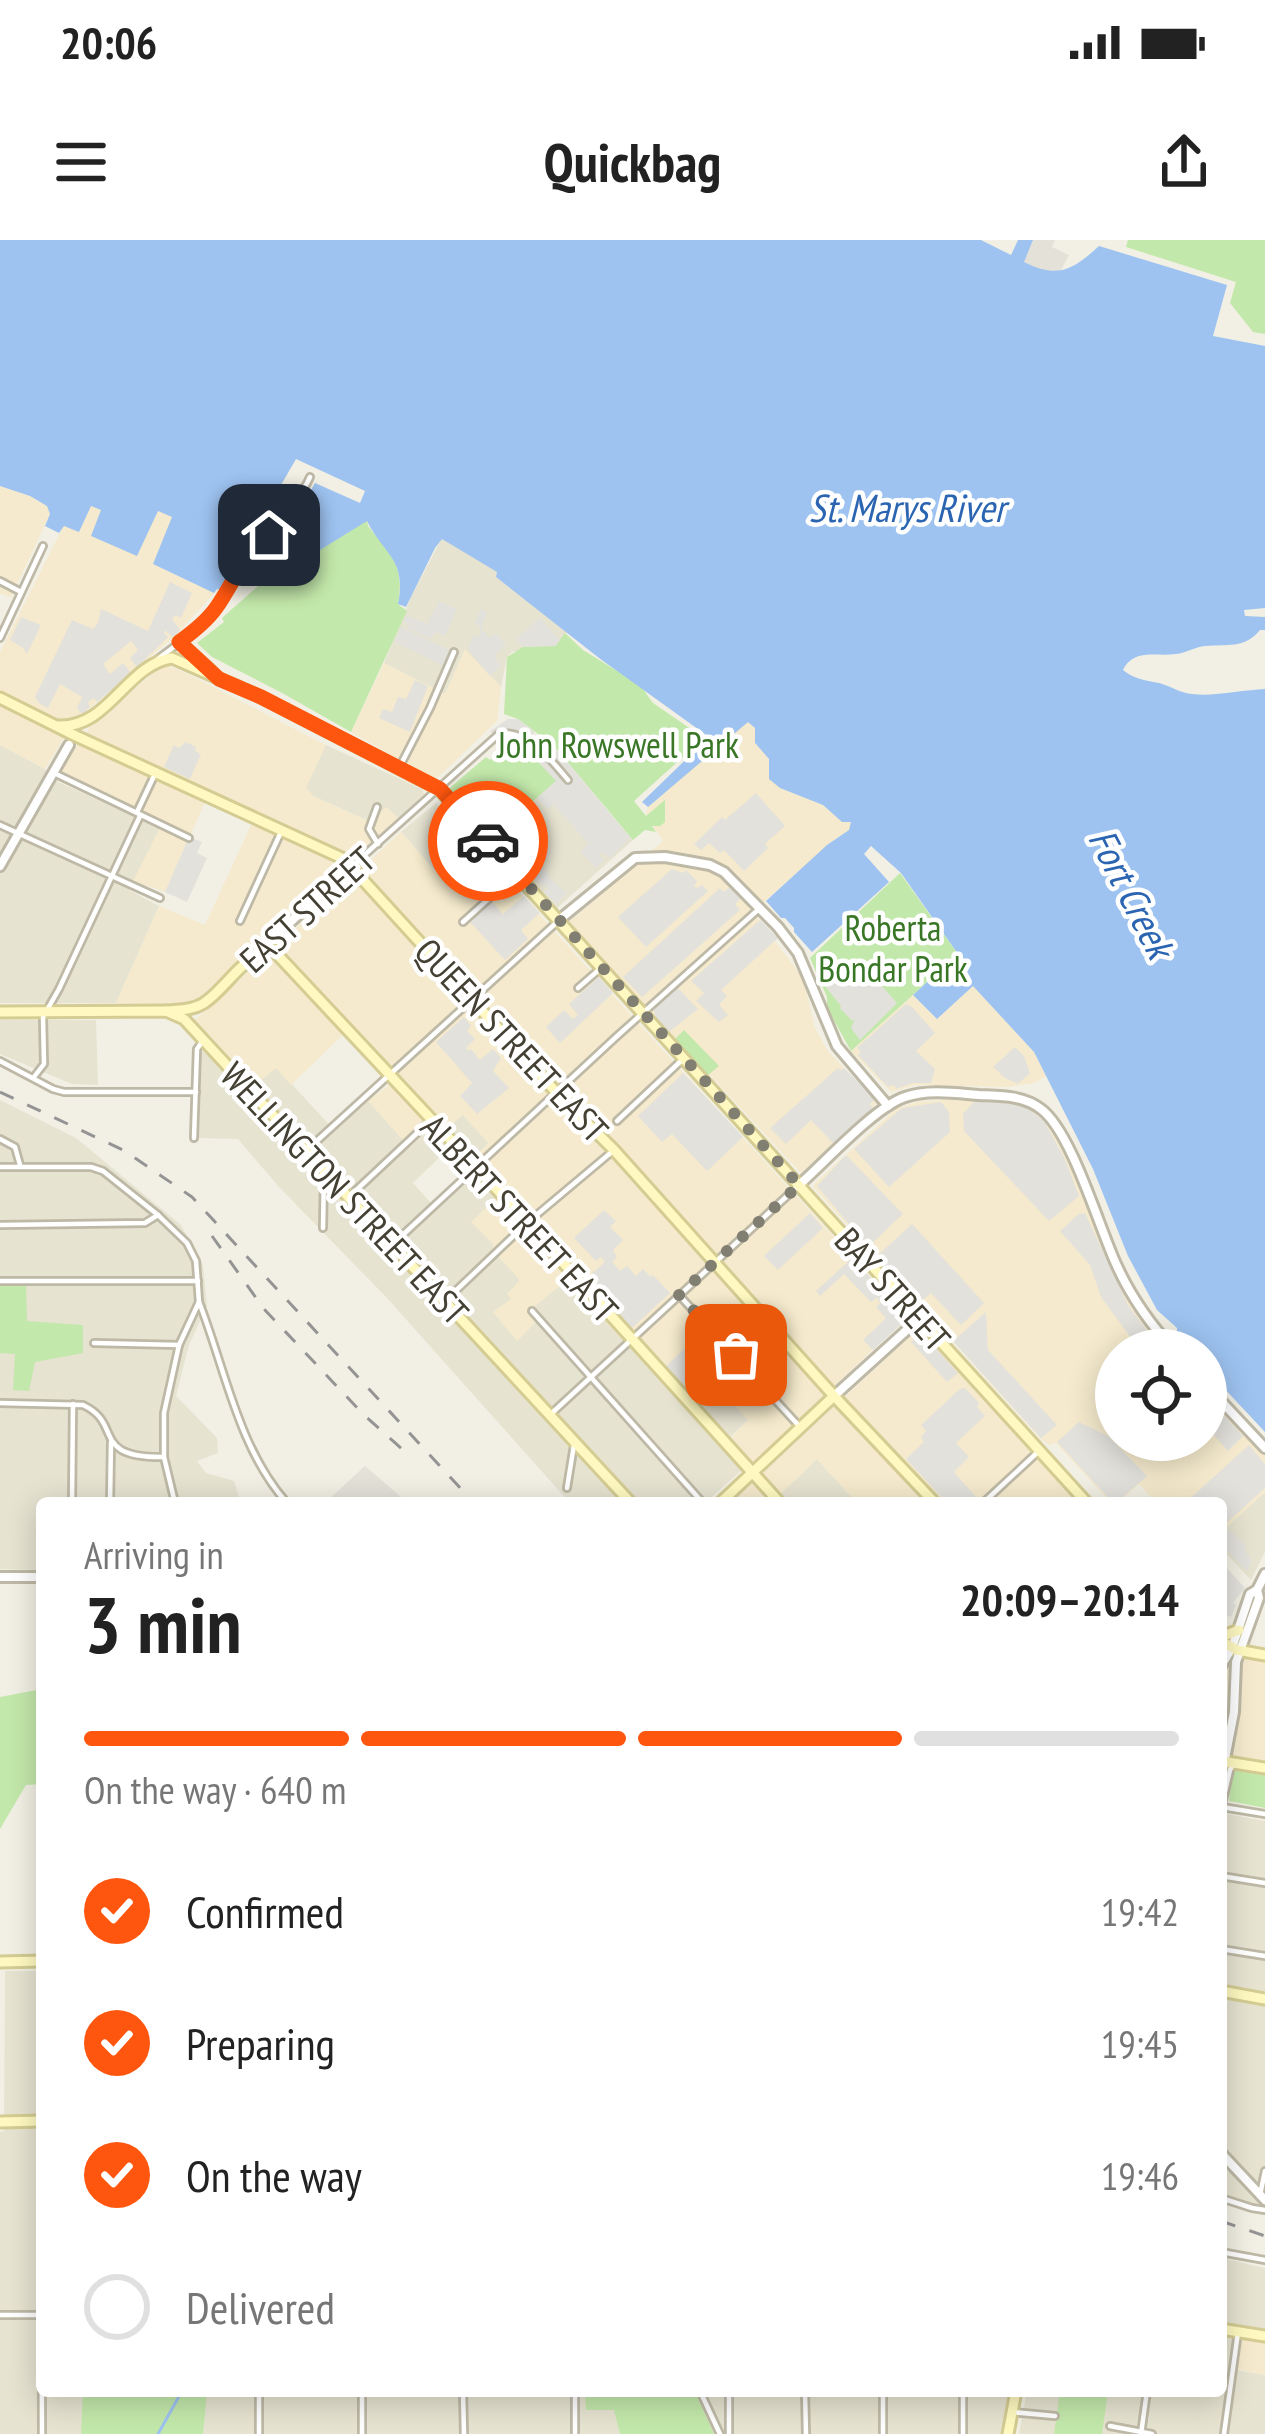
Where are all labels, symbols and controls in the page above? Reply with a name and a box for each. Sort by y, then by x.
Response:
text: 20:06 [60,13,157,71]
text: Quickbag [544,127,721,197]
icon: menu [48,129,114,195]
icon: share [1151,129,1217,195]
water label: St. Marys River [809,482,1011,533]
pin [218,484,320,586]
icon: home [236,502,302,568]
park label: John Rowswell Park [496,721,739,768]
courier [428,781,548,901]
icon: car [455,808,521,874]
water label: Fort Creek [1078,820,1188,971]
street label: EAST STREET [230,836,384,982]
park label: Roberta Bondar Park [818,904,968,992]
street label: QUEEN STREET EAST [405,928,619,1152]
street label: WELLINGTON STREET EAST [211,1052,479,1334]
street label: ALBERT STREET EAST [411,1104,629,1332]
street label: BAY STREET [825,1217,961,1361]
pin [685,1304,787,1406]
icon: bag [703,1322,769,1388]
map controls [1095,1329,1227,1461]
button: locate [1095,1329,1227,1461]
text: Arriving in [84,1529,224,1580]
text: 20:09–20:14 [960,1570,1179,1628]
text: 3 min [84,1574,242,1675]
text: On the way · 640 m [84,1764,346,1815]
icon: check [84,1878,150,1944]
text: Confirmed [186,1882,344,1940]
text: 19:42 [1101,1886,1179,1937]
icon: check [84,2010,150,2076]
text: Preparing [186,2014,335,2072]
text: 19:45 [1101,2018,1179,2069]
icon: check [84,2142,150,2208]
text: On the way [186,2146,362,2204]
text: 19:46 [1101,2150,1179,2201]
text: Delivered [186,2278,335,2336]

